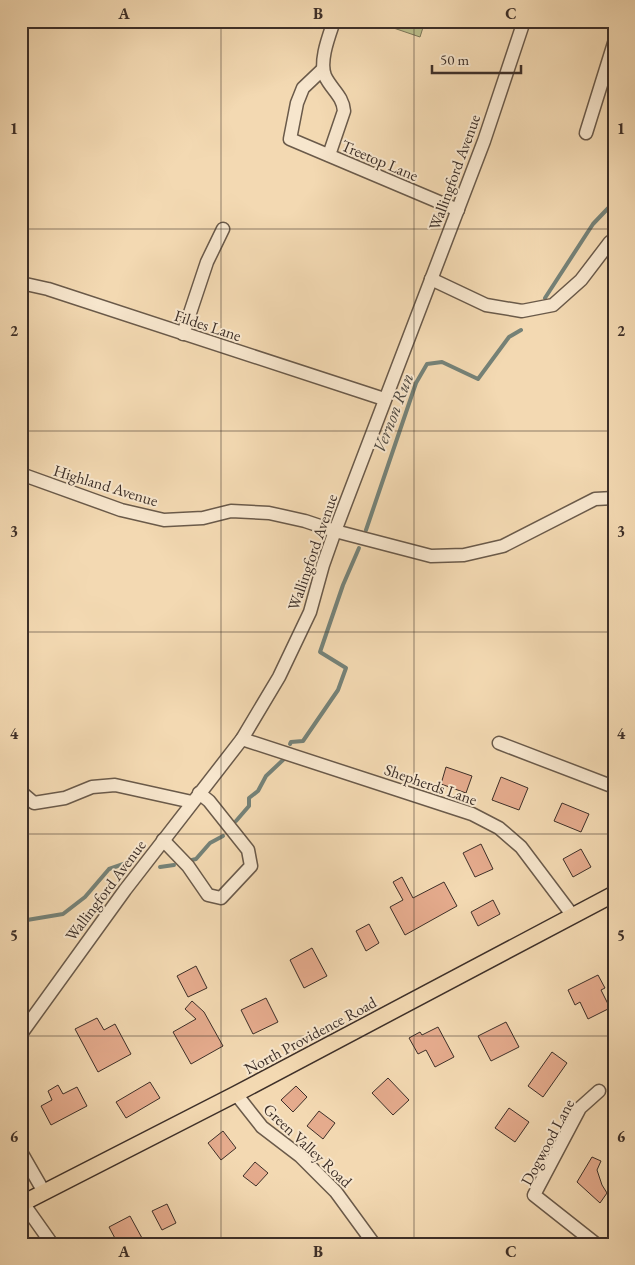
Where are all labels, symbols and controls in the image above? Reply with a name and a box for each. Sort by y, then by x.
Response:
text: A [117,3,130,24]
text: B [313,3,323,24]
text: C [505,3,517,24]
scale bar [432,42,521,74]
text: 50 m [440,50,469,69]
street label: Wallingford Avenue [424,111,485,233]
text: 1 [10,118,18,139]
text: 1 [617,118,625,139]
street label: Treetop Lane [338,135,421,186]
street label: Fildes Lane [172,305,244,346]
text: 2 [10,320,19,341]
text: 2 [617,320,626,341]
water label: Vernon Run [367,370,418,456]
street label: Highland Avenue [51,460,161,511]
street label: Wallingford Avenue [283,491,342,613]
text: 3 [10,521,18,542]
text: 3 [617,521,625,542]
text: 4 [10,723,19,744]
text: 4 [617,723,626,744]
street label: Shepherds Lane [382,759,480,810]
street label: Wallingford Avenue [60,835,150,945]
text: 5 [10,925,18,946]
text: 5 [617,925,625,946]
street label: North Providence Road [240,991,381,1079]
street label: Dogwood Lane [516,1095,579,1189]
street label: Green Valley Road [259,1099,357,1193]
text: 6 [10,1126,19,1147]
text: 6 [617,1126,626,1147]
text: A [117,1241,130,1262]
text: B [313,1241,323,1262]
text: C [505,1241,517,1262]

